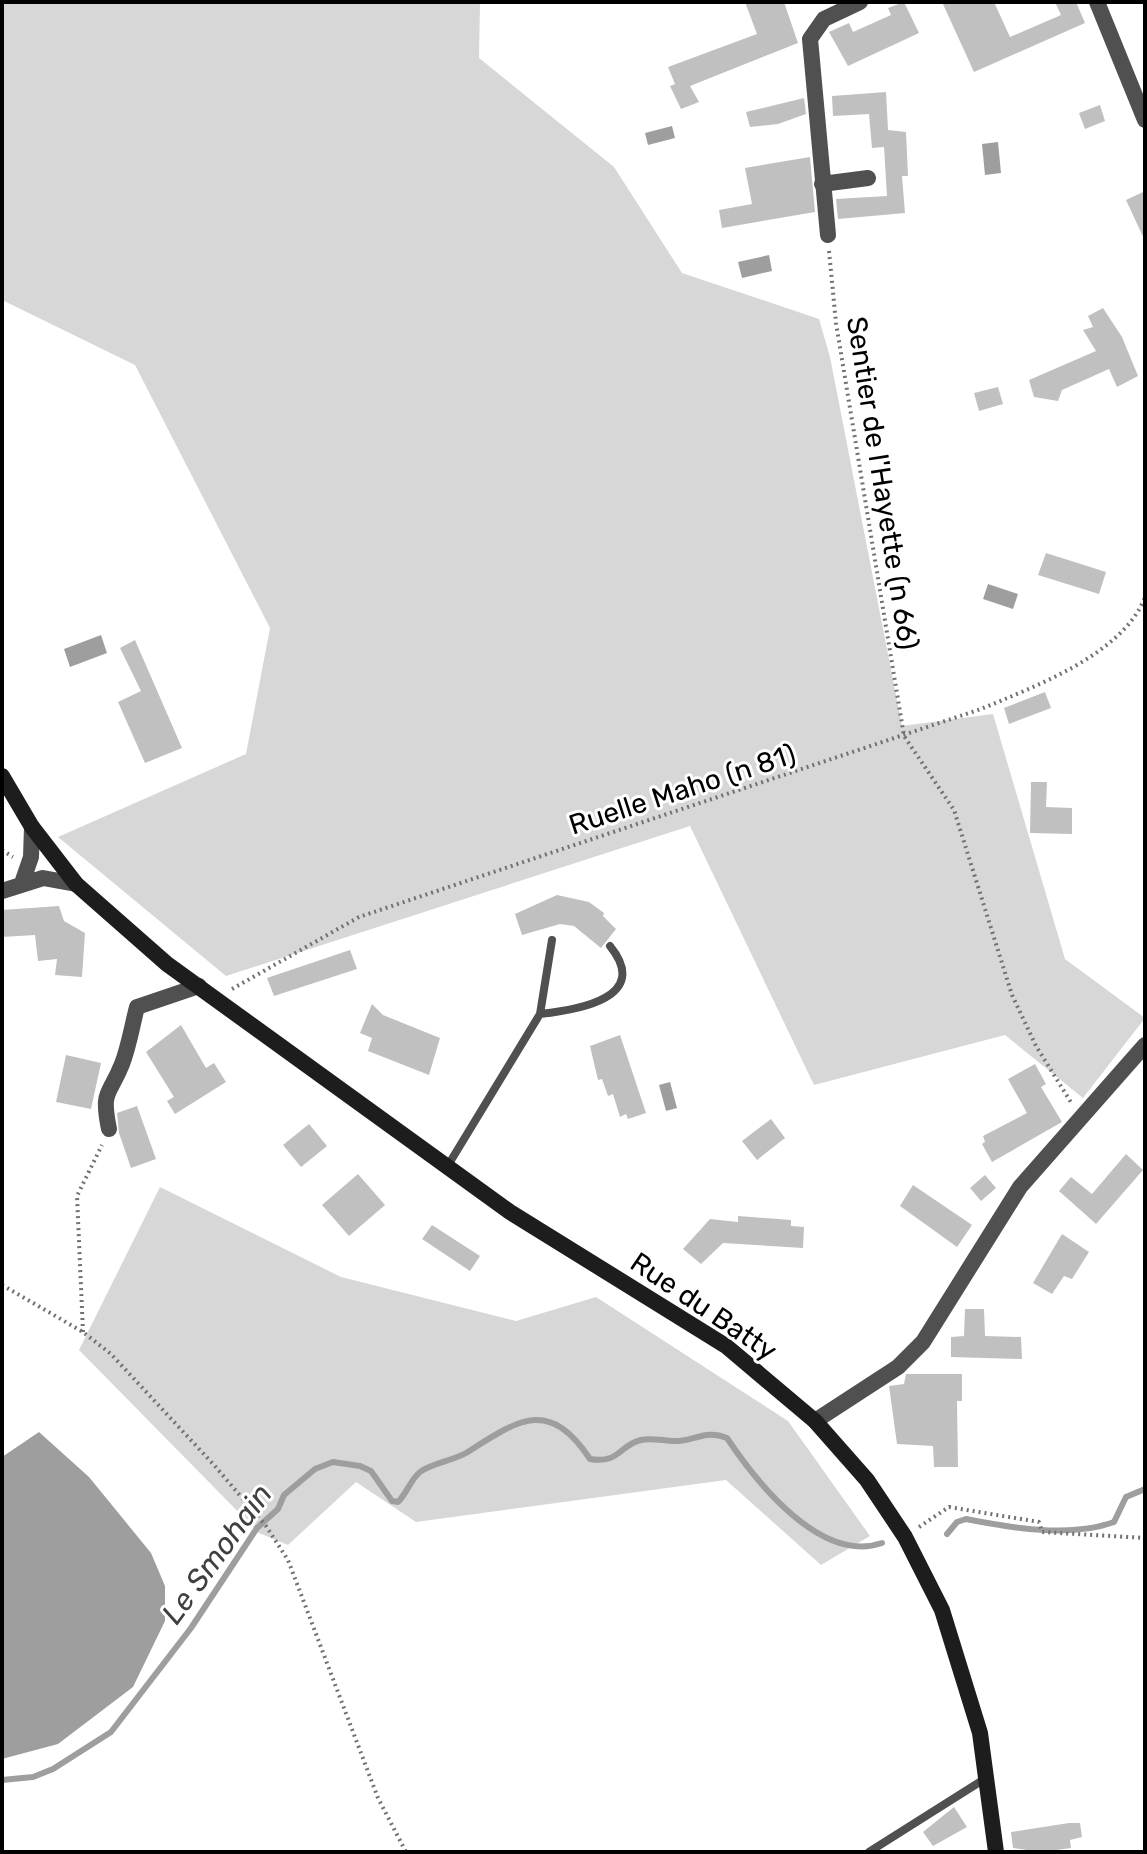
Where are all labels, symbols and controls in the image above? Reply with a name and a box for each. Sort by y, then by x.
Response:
street label: Sentier de l'Hayette (n 66) [840,314,925,652]
street label: Ruelle Maho (n 81) [565,737,800,842]
street label: Rue du Batty [624,1245,783,1367]
water label: Le Smohain [154,1477,280,1631]

